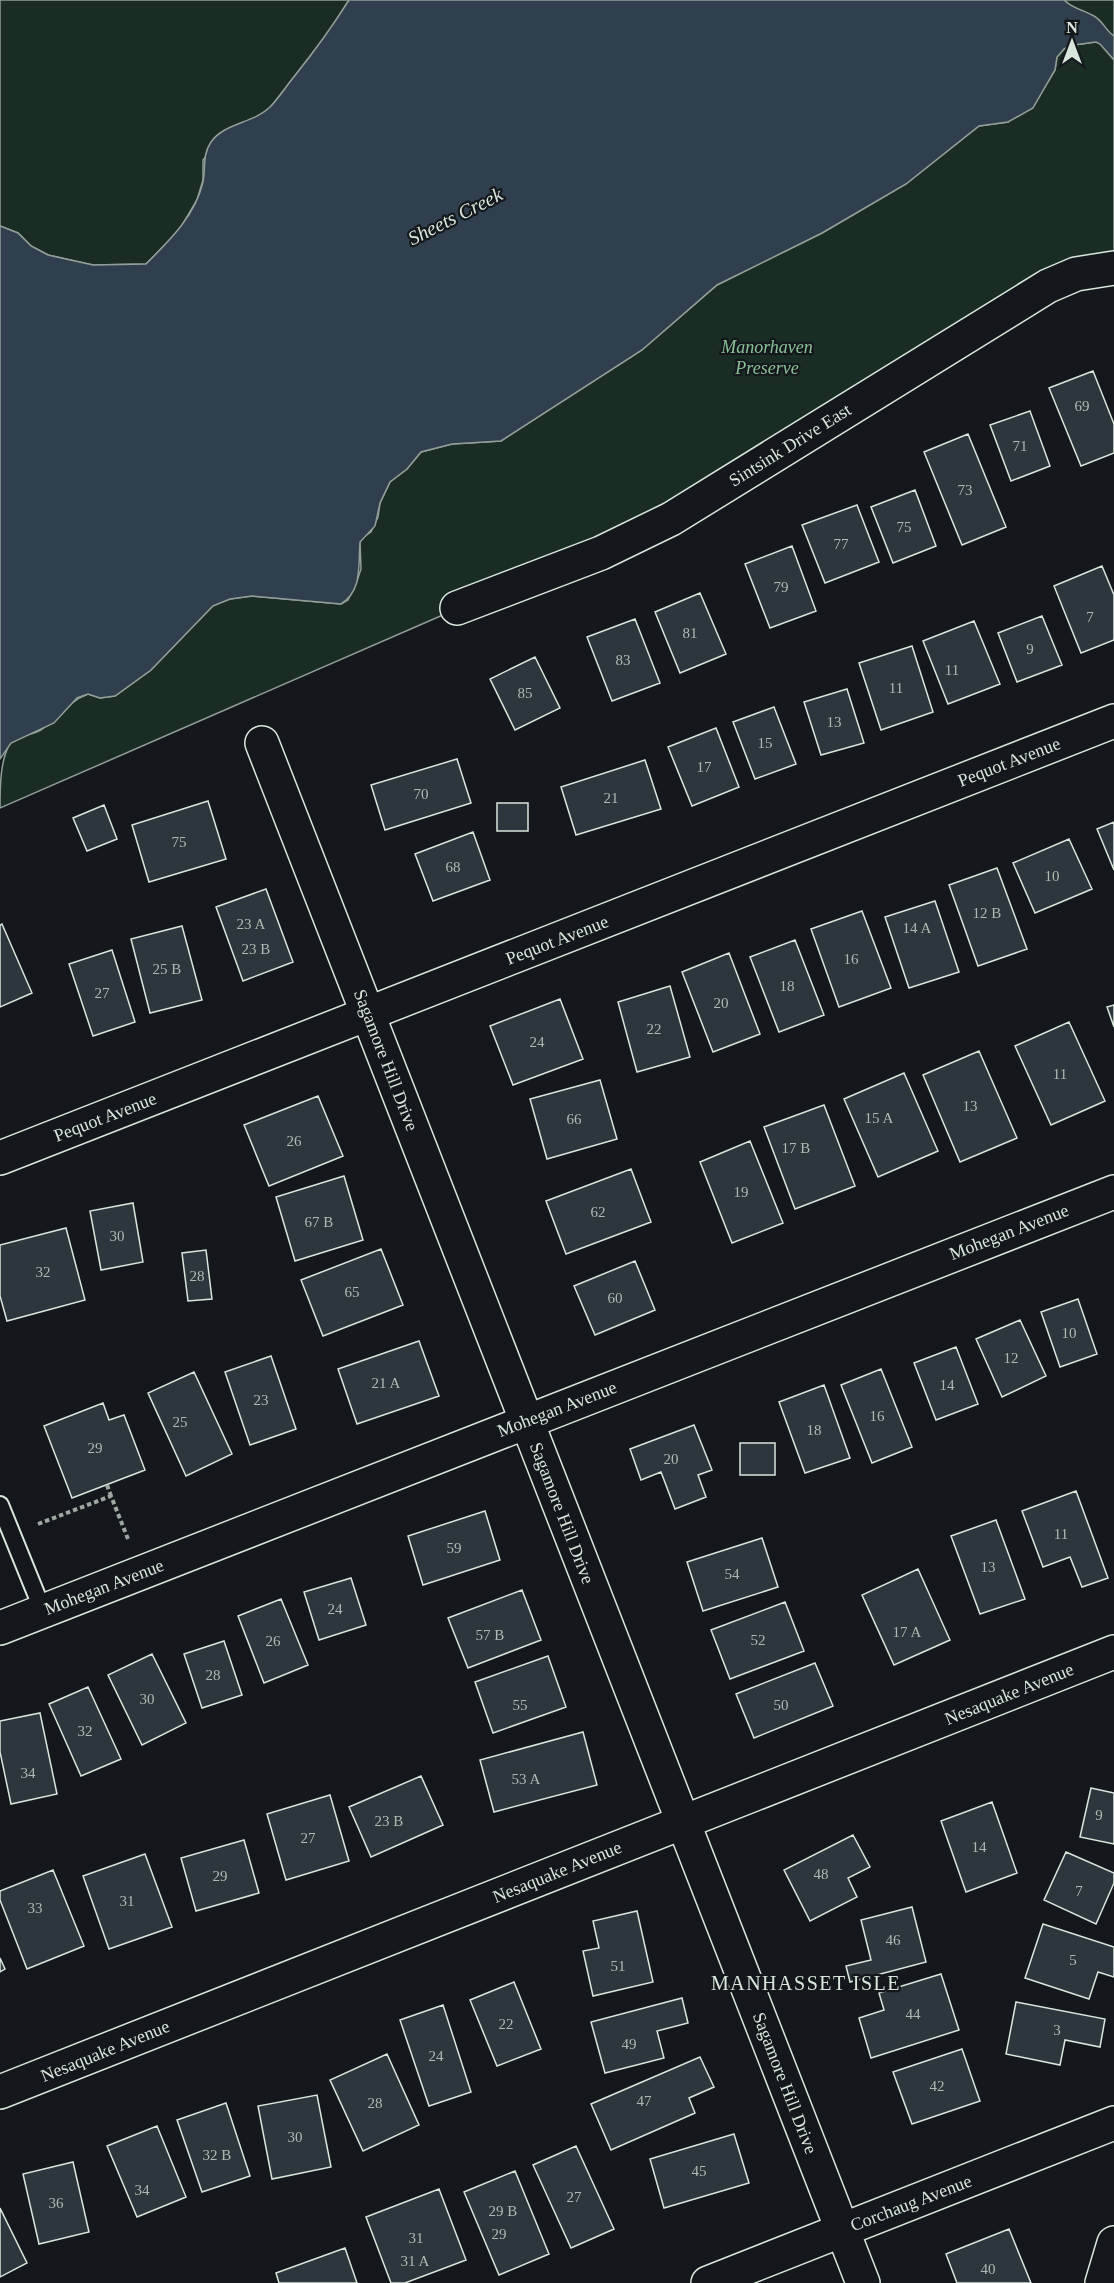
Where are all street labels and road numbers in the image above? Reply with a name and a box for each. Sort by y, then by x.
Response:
street label: Sintsink Drive East [725,399,855,491]
street label: Pequot Avenue [955,733,1063,791]
street label: Pequot Avenue [503,911,611,969]
street label: Sagamore Hill Drive [350,986,422,1134]
street label: Pequot Avenue [51,1088,159,1146]
street label: Mohegan Avenue [947,1200,1071,1264]
street label: Mohegan Avenue [495,1377,619,1441]
street label: Sagamore Hill Drive [526,1439,598,1587]
street label: Mohegan Avenue [42,1555,166,1619]
street label: Nesaquake Avenue [942,1659,1076,1729]
street label: Nesaquake Avenue [490,1837,624,1907]
street label: Sagamore Hill Drive [749,2009,821,2157]
street label: Nesaquake Avenue [38,2016,172,2086]
street label: Corchaug Avenue [848,2171,974,2235]

